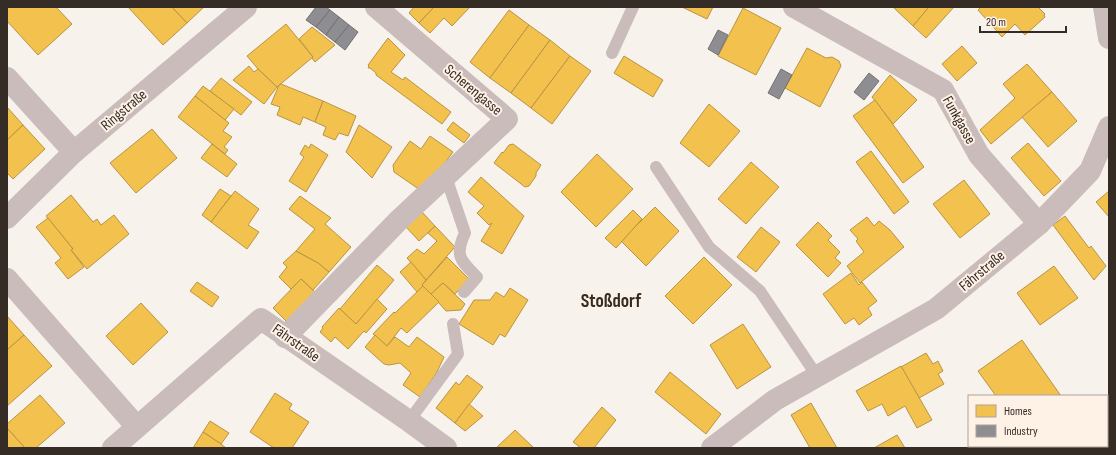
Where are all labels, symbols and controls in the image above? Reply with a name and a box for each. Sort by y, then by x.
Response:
scale bar [980,8,1066,34]
text: 20 m [986,15,1006,30]
street label: Scherengasse [440,60,506,120]
street label: Ringstraße [97,85,151,135]
street label: Funkgasse [938,93,980,147]
street label: Fährstraße [955,246,1009,296]
district label: Stoßdorf [581,290,642,313]
street label: Fährstraße [269,320,323,366]
legend [968,395,1108,447]
text: Homes [1004,404,1032,419]
text: Industry [1004,424,1038,439]

